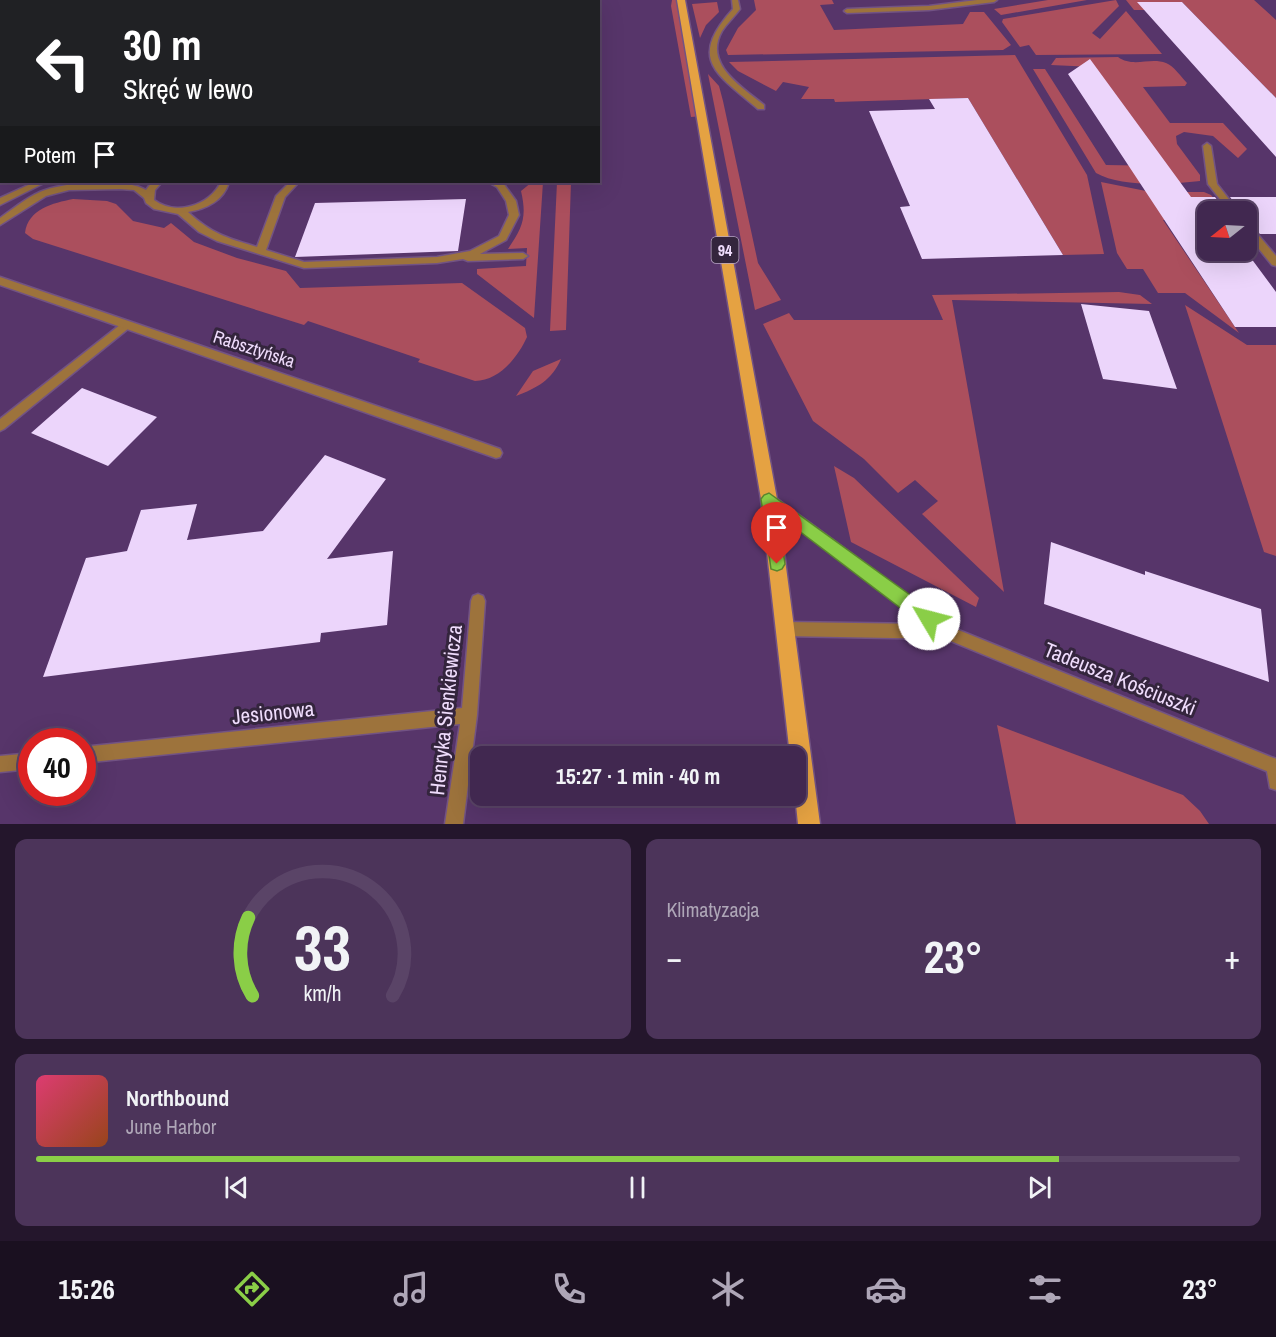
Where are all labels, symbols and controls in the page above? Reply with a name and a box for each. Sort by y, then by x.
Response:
text: 30 m [123,17,202,73]
icon: left [24,24,102,102]
text: Skręć w lewo [123,71,253,107]
icon: arrive [88,138,121,171]
text: Potem [24,140,76,170]
north arrow [1197,201,1257,261]
map controls [1197,201,1257,261]
road number: 94 [712,237,738,263]
street label: Rabsztyńska [210,324,298,373]
pin [751,502,802,564]
icon: arrive [760,511,793,544]
position arrow [897,587,961,651]
street label: Henryka Sienkiewicza [422,623,469,797]
street label: Tadeusza Kościuszki [1040,635,1201,722]
street label: Jesionowa [230,694,316,731]
speed limit sign: 40 [18,728,96,806]
text: 15:27 · 1 min · 40 m [556,761,720,791]
text: Klimatyzacja [667,896,759,923]
text: 33 [294,905,351,989]
text: 23° [924,926,983,987]
text: − [667,935,682,979]
text: + [1224,935,1240,979]
text: km/h [304,979,342,1008]
text: Northbound [126,1083,229,1113]
text: June Harbor [126,1113,216,1140]
icon: previous [220,1171,253,1204]
icon: pause [621,1171,654,1204]
icon: next [1023,1171,1056,1204]
icon: directions [231,1268,273,1310]
icon: music [390,1268,432,1310]
icon: phone [548,1268,590,1310]
icon: climate [707,1268,749,1310]
icon: car [865,1268,907,1310]
icon: filters [1024,1268,1066,1310]
text: 15:26 [58,1271,115,1307]
text: 23° [1182,1271,1218,1307]

